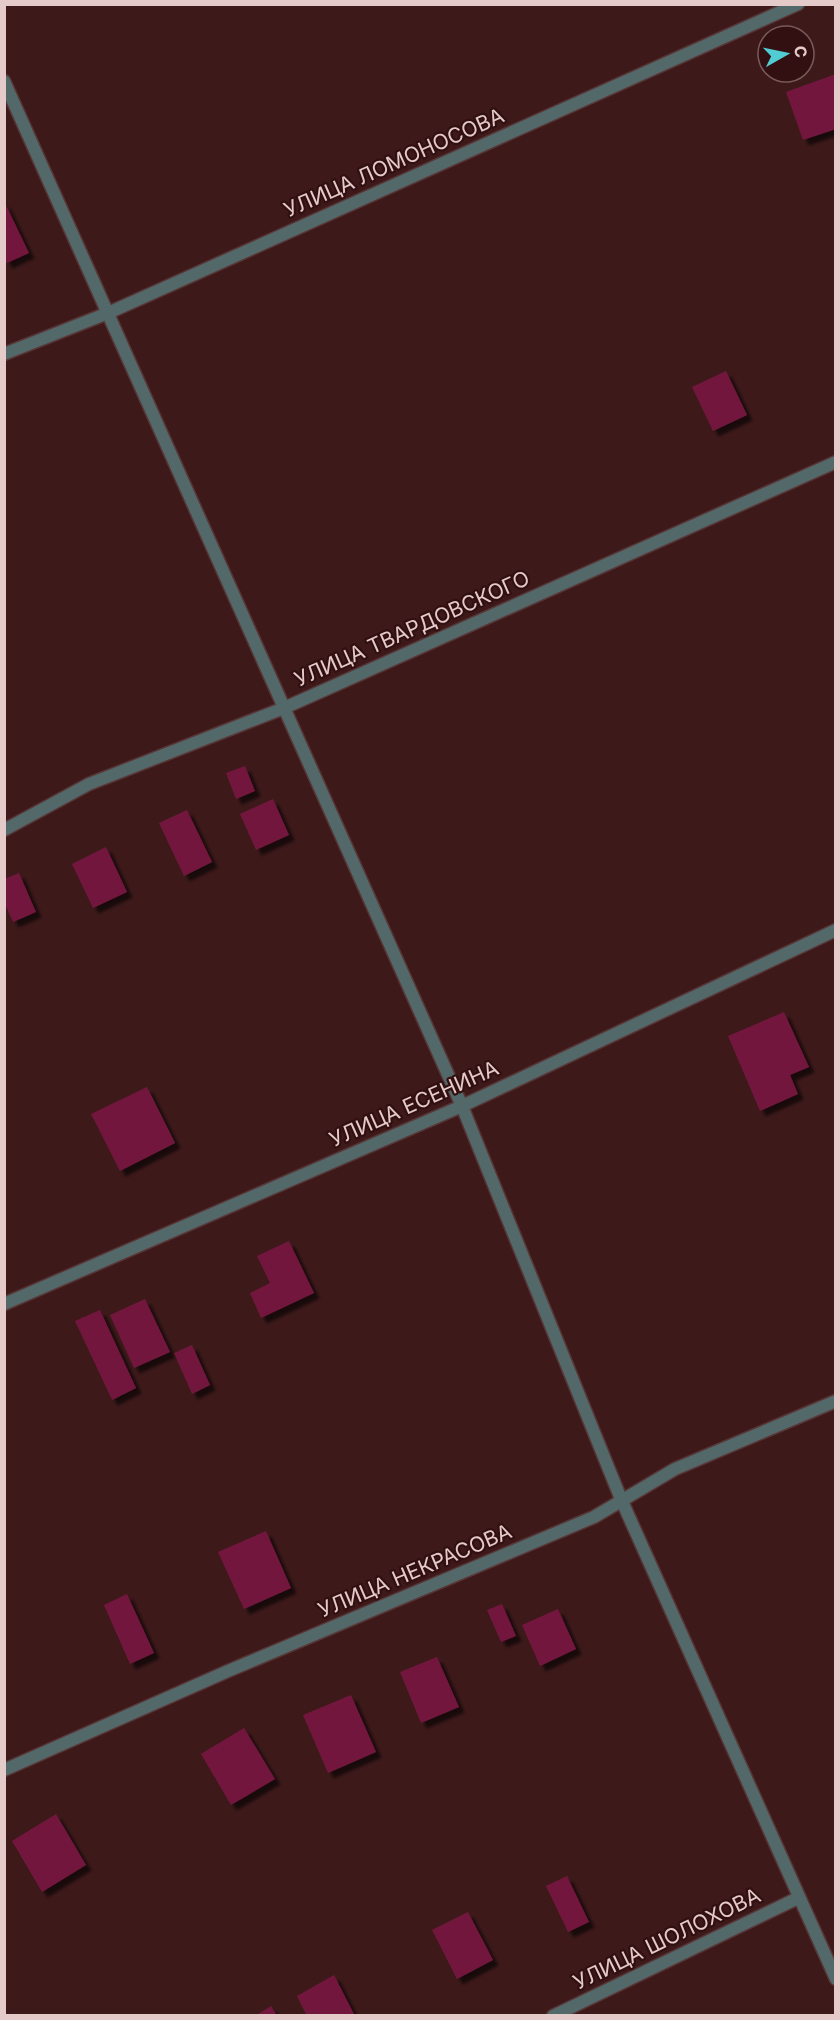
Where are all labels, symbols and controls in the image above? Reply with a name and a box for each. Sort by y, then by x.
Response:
north arrow [756,24,816,84]
text: С [790,44,812,59]
street label: УЛИЦА ЛОМОНОСОВА [280,103,508,222]
street label: УЛИЦА ТВАРДОВСКОГО [290,565,533,692]
street label: УЛИЦА ЕСЕНИНА [325,1055,502,1152]
street label: УЛИЦА НЕКРАСОВА [314,1518,515,1623]
street label: УЛИЦА ШОЛОХОВА [569,1882,765,1995]

